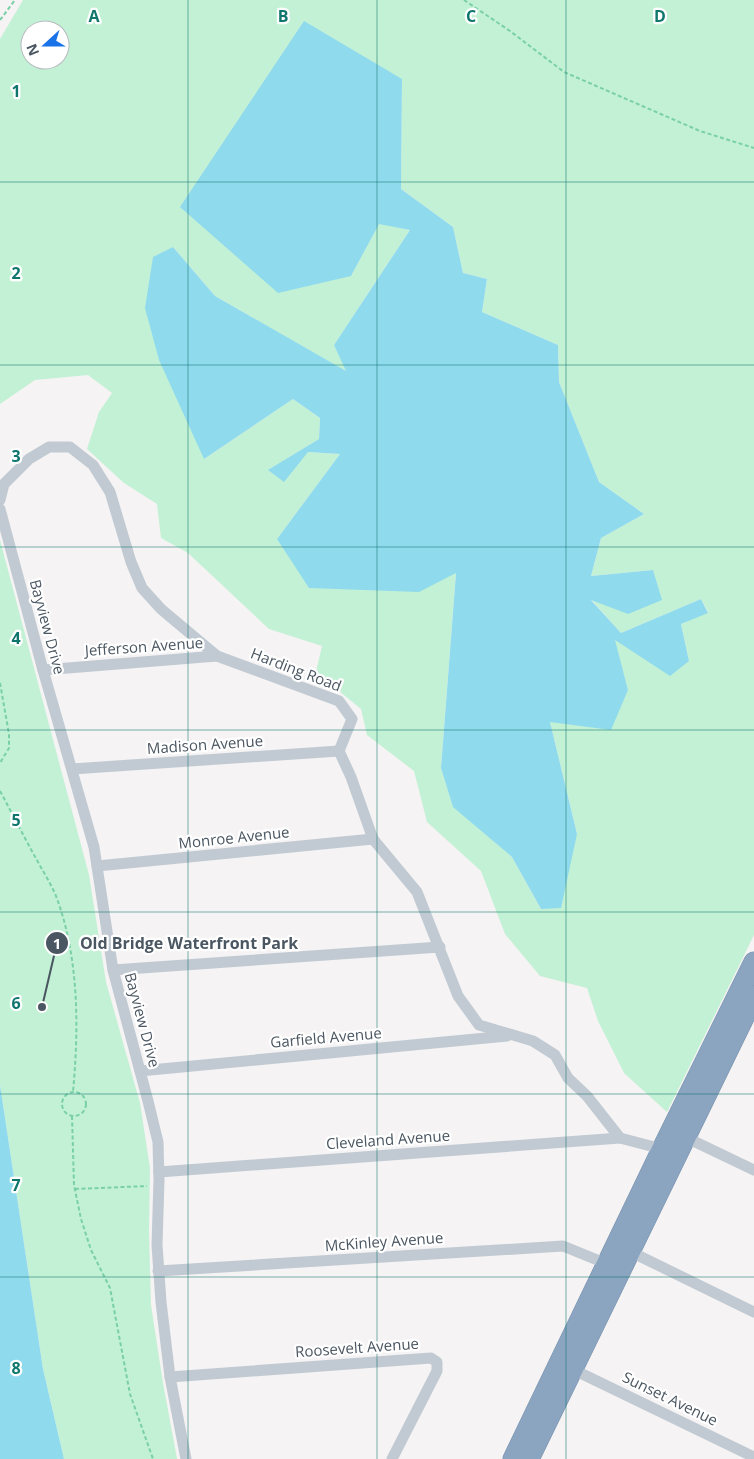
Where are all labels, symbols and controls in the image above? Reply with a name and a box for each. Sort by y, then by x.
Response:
text: A [88,5,100,27]
text: B [278,5,288,27]
text: C [466,5,476,27]
text: D [654,5,666,27]
north arrow [20,20,70,70]
text: N [21,41,43,59]
text: 1 [11,80,21,102]
text: 2 [11,262,21,284]
text: 3 [11,445,21,467]
street label: Bayview Drive [26,577,70,676]
text: 4 [11,627,21,649]
street label: Jefferson Avenue [82,632,204,660]
street label: Harding Road [248,643,345,696]
street label: Madison Avenue [146,730,264,758]
text: 5 [11,809,21,831]
street label: Monroe Avenue [177,821,290,853]
callout: Old Bridge Waterfront Park [44,928,308,959]
text: Old Bridge Waterfront Park [80,932,298,954]
text: 1 [53,933,61,953]
street label: Bayview Drive [121,970,165,1069]
text: 6 [11,992,21,1014]
street label: Garfield Avenue [269,1022,382,1052]
street label: Cleveland Avenue [325,1125,451,1153]
text: 7 [11,1174,21,1196]
street label: McKinley Avenue [324,1227,444,1255]
street label: Roosevelt Avenue [294,1333,420,1361]
text: 8 [11,1357,21,1379]
street label: Sunset Avenue [619,1366,721,1430]

